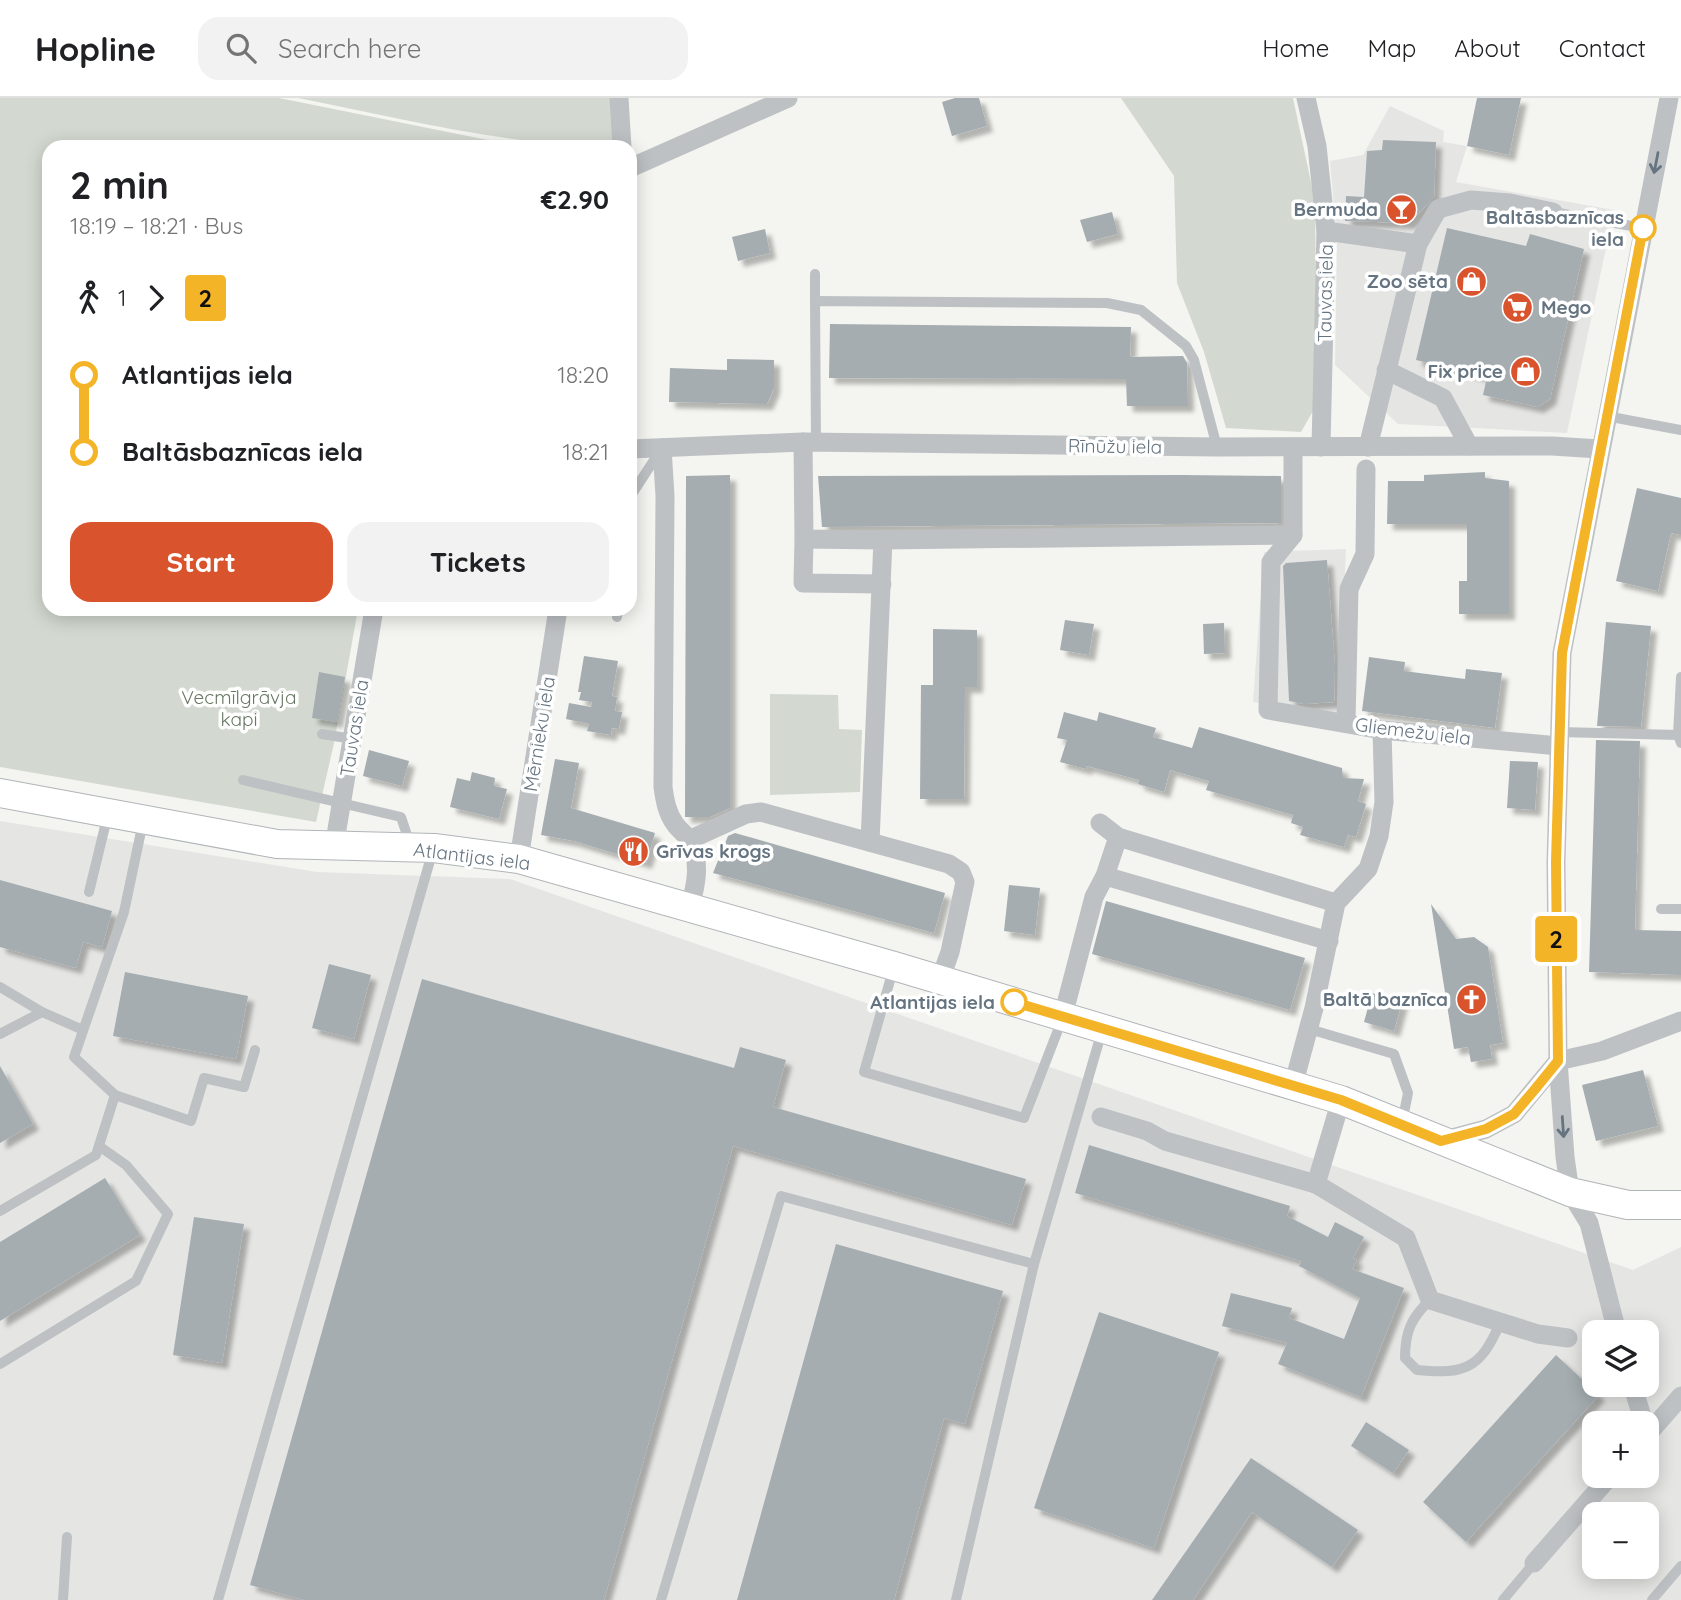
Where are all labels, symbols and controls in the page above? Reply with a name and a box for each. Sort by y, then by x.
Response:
search box [198,17,688,80]
text: Hopline [35,28,156,69]
icon: search [222,29,260,67]
text: Search here [278,32,421,65]
text: Home [1262,33,1329,63]
text: Map [1367,33,1416,63]
text: About [1454,33,1521,63]
text: Contact [1559,33,1646,63]
one-way arrow [1649,151,1663,174]
text: 2 min [70,161,169,209]
text: €2.90 [541,183,609,216]
bar icon: Bermuda [1384,192,1418,226]
place label: Bermuda [1294,197,1378,221]
place label: Baltāsbaznīcas iela [1486,205,1624,251]
text: 18:19 – 18:21 · Bus [70,211,243,240]
marker: Baltāsbaznīcas iela [1630,215,1656,241]
street label: Tauvas iela [1312,244,1338,342]
shop icon: Zoo sēta [1454,264,1488,298]
place label: Zoo sēta [1367,269,1448,293]
icon: walk [70,279,108,317]
icon: forward [137,279,175,317]
text: 1 [118,283,127,312]
text: 2 [199,283,212,313]
supermarket icon: Mego [1501,290,1535,324]
place label: Mego [1541,295,1591,319]
shop icon: Fix price [1509,354,1543,388]
text: Atlantijas iela [122,358,293,391]
place label: Fix price [1428,359,1503,383]
text: 18:20 [557,360,609,389]
street label: Rīnūžu iela [1068,433,1162,459]
text: Baltāsbaznīcas iela [122,435,363,468]
text: 18:21 [563,437,609,466]
button: Start [70,522,333,602]
button: Tickets [347,522,609,602]
street label: Mērnieku iela [518,675,560,793]
street label: Tauvas iela [334,678,374,778]
park label: Vecmīlgrāvja kapi [181,685,297,731]
street label: Gliemežu iela [1354,712,1472,750]
restaurant icon: Grīvas krogs [616,834,650,868]
street label: Atlantijas iela [412,837,532,875]
place label: Grīvas krogs [656,839,771,863]
line badge: 2 [1533,916,1579,962]
text: 2 [1549,924,1563,954]
church icon: Baltā baznīca [1454,982,1488,1016]
place label: Baltā baznīca [1323,987,1448,1011]
marker: Atlantijas iela [1001,989,1027,1015]
place label: Atlantijas iela [870,990,995,1014]
one-way arrow [1557,1115,1570,1138]
map controls [1582,1320,1659,1579]
button: layers [1582,1320,1659,1397]
button: + [1582,1411,1659,1488]
button: − [1582,1502,1659,1579]

